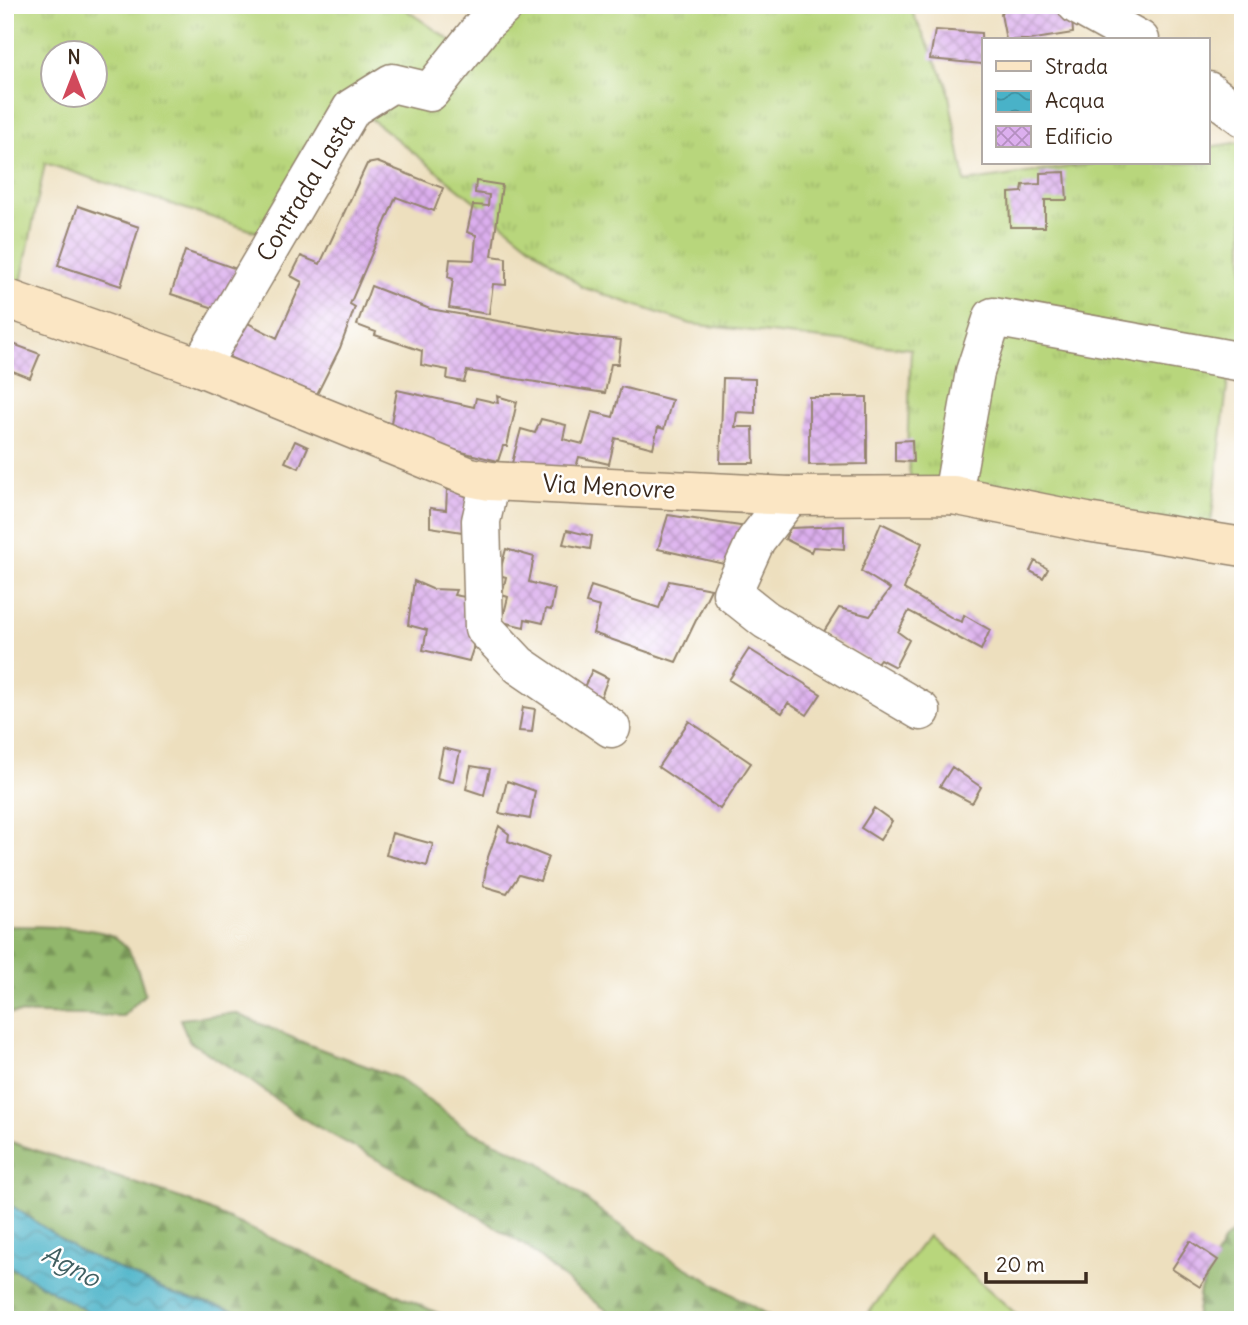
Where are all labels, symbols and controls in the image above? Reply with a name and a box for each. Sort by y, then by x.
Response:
north arrow [38,38,108,108]
legend [982,38,1210,164]
text: N [67,45,81,69]
text: Strada [1045,53,1108,80]
text: Acqua [1045,87,1105,114]
street label: Contrada Lasta [249,108,361,267]
text: Edificio [1045,123,1113,150]
street label: Via Menovre [542,468,676,504]
water label: Agno [37,1237,107,1295]
scale bar [986,1241,1085,1285]
text: 20 m [996,1251,1045,1278]

